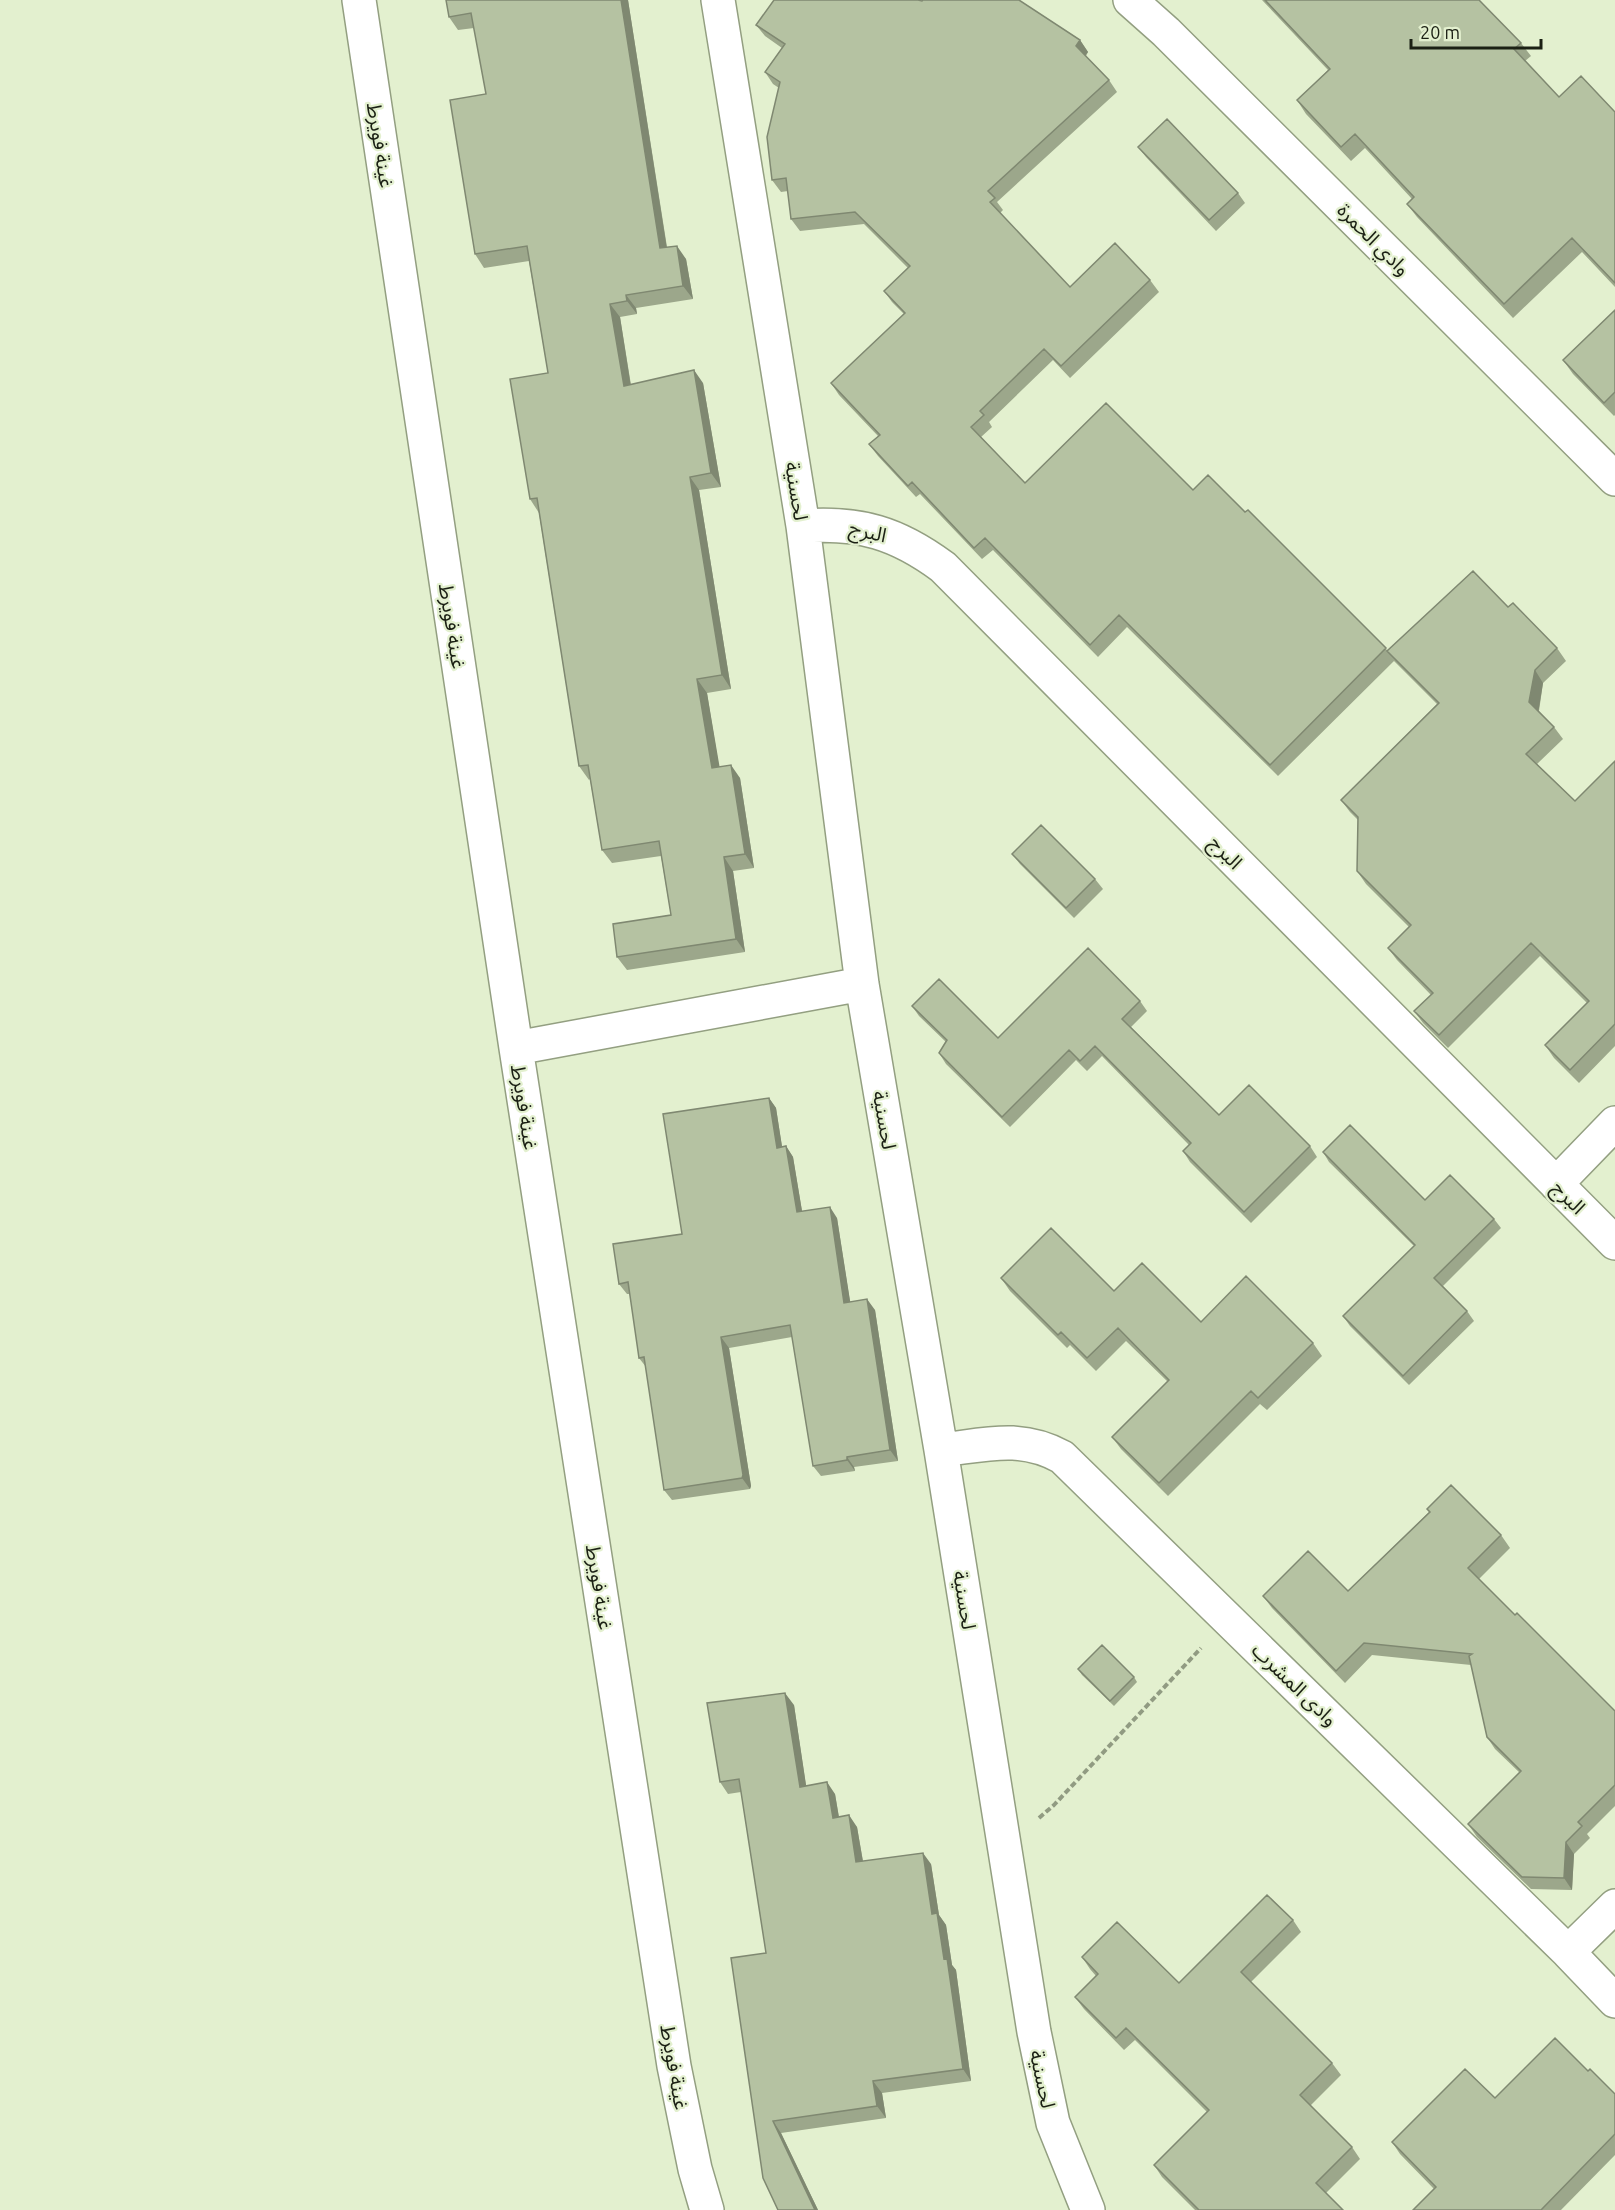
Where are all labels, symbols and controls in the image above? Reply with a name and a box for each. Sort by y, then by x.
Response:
scale bar [1411,12,1542,50]
text: 20 m [1420,22,1460,42]
street label: غينة فويرط [362,101,399,189]
street label: وادي الحمرة [1330,198,1415,283]
street label: لحسنية [781,460,813,522]
street label: البرج [846,516,889,550]
street label: غينة فويرط [434,582,471,670]
street label: البرج [1202,831,1247,876]
street label: غينة فويرط [506,1063,543,1151]
street label: لحسنية [868,1089,901,1151]
street label: البرج [1545,1176,1590,1221]
street label: غينة فويرط [581,1543,618,1631]
street label: لحسنية [949,1569,981,1631]
street label: وادى المشرب [1247,1638,1342,1731]
street label: غينة فويرط [655,2023,694,2112]
street label: لحسنية [1026,2048,1060,2110]

